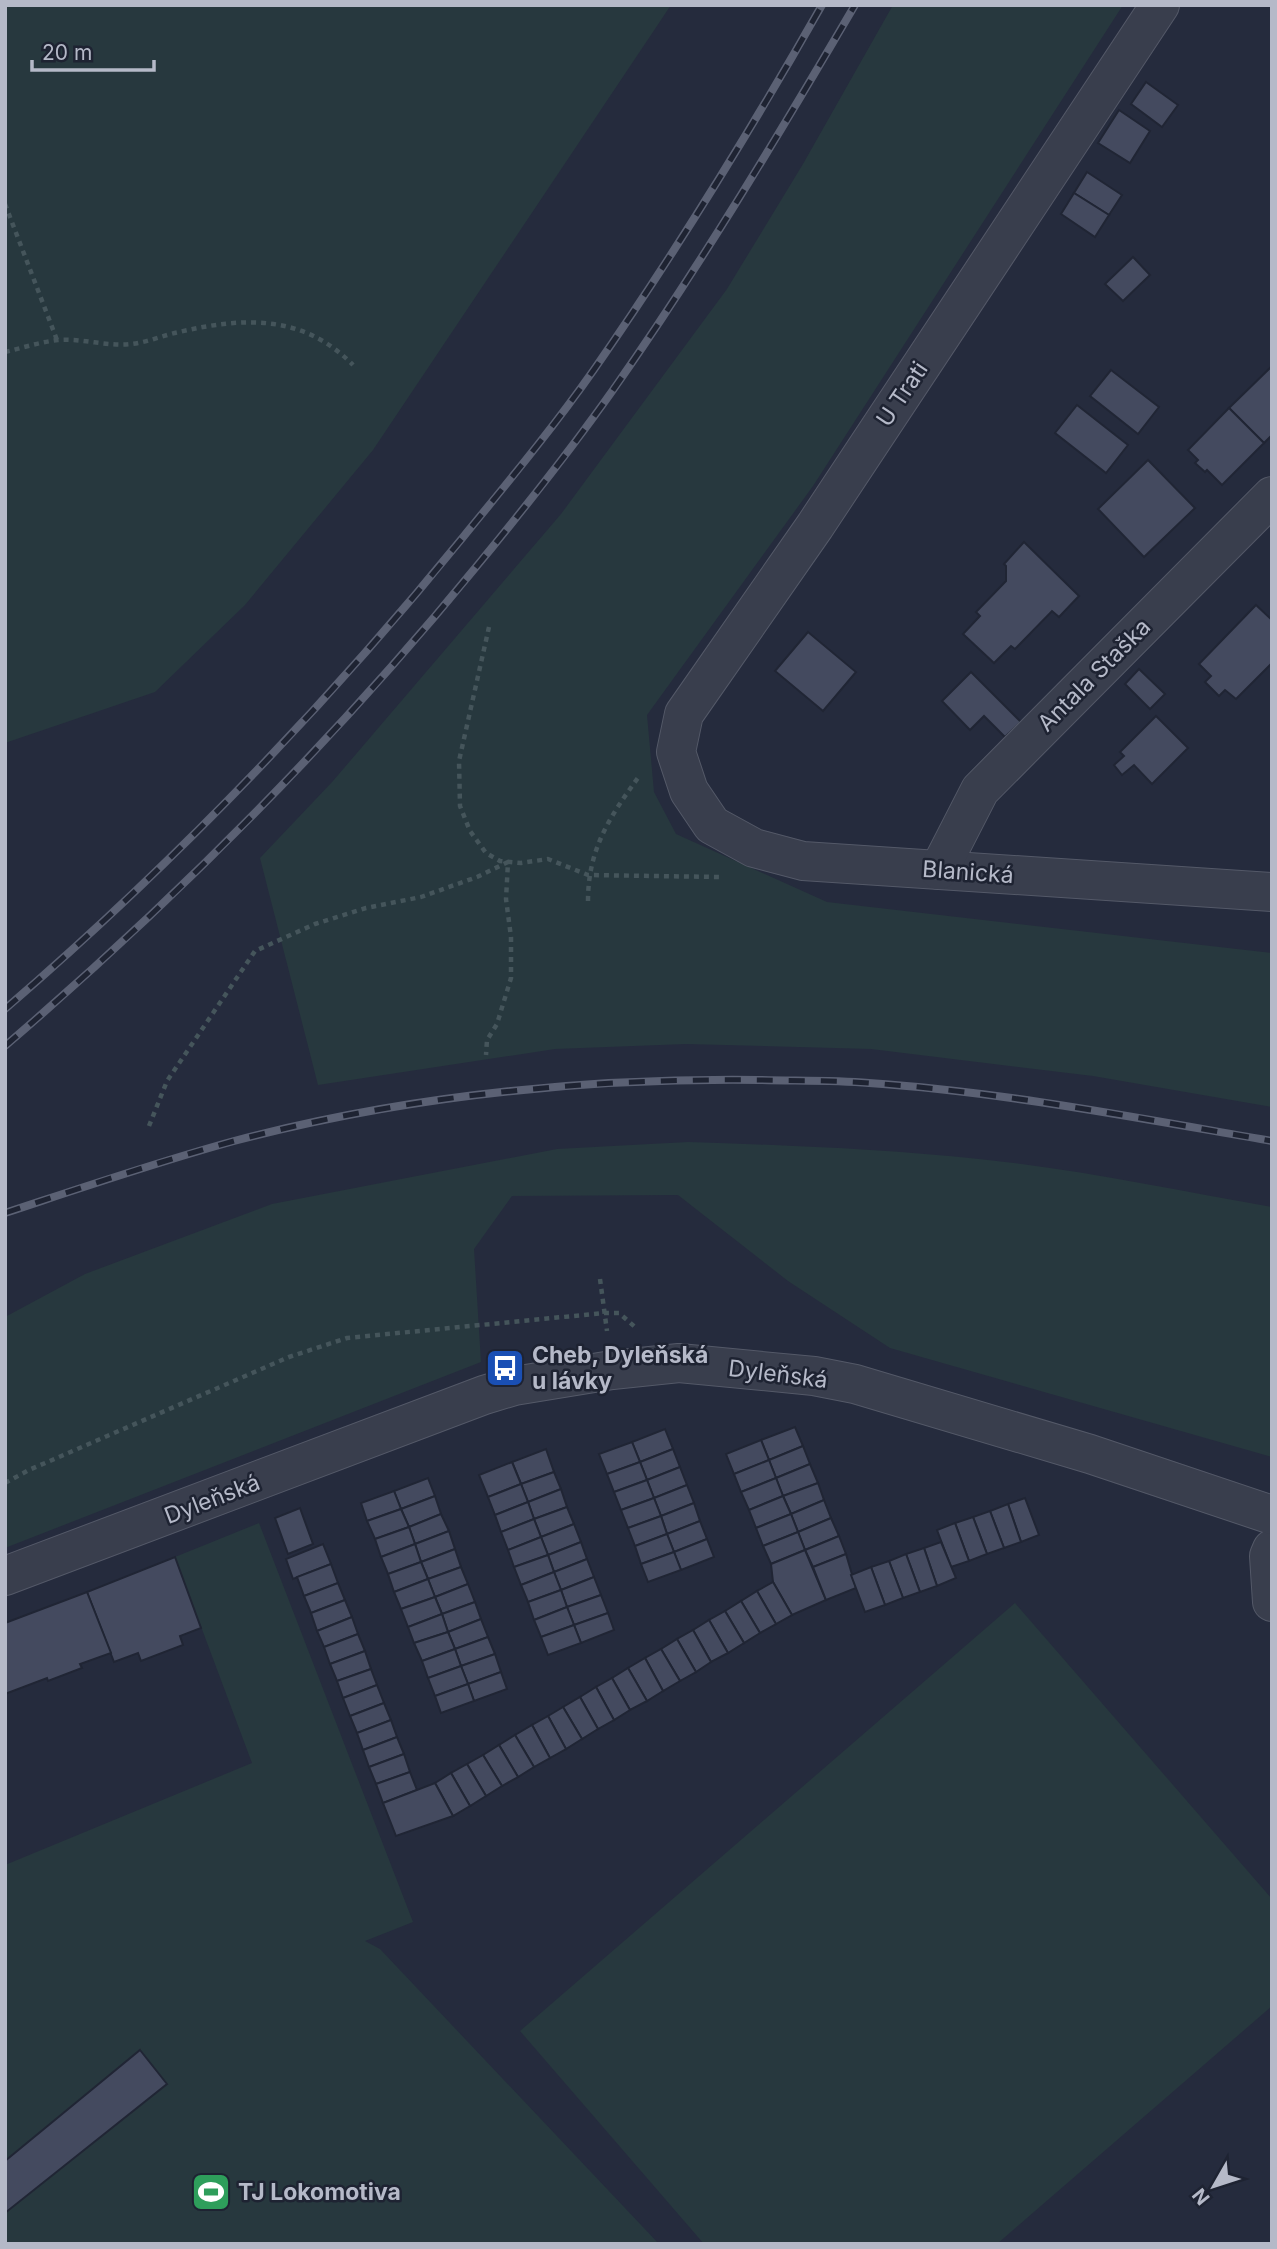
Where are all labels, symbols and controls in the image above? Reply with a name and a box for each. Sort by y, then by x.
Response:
scale bar [32,28,154,72]
text: 20 m [42,40,92,65]
street label: U Trati [870,356,934,432]
street label: Antala Staška [1032,613,1156,737]
street label: Blanická [921,855,1015,889]
place label: Cheb, Dyleňská u lávky [532,1341,708,1395]
bus stop icon: Cheb, Dyleňská u lávky [484,1347,526,1389]
street label: Dyleňská [727,1354,829,1394]
street label: Dyleňská [160,1468,264,1530]
north arrow [1179,2151,1249,2221]
sports icon: TJ Lokomotiva [190,2171,232,2213]
place label: TJ Lokomotiva [238,2178,401,2206]
text: N [1188,2184,1215,2209]

